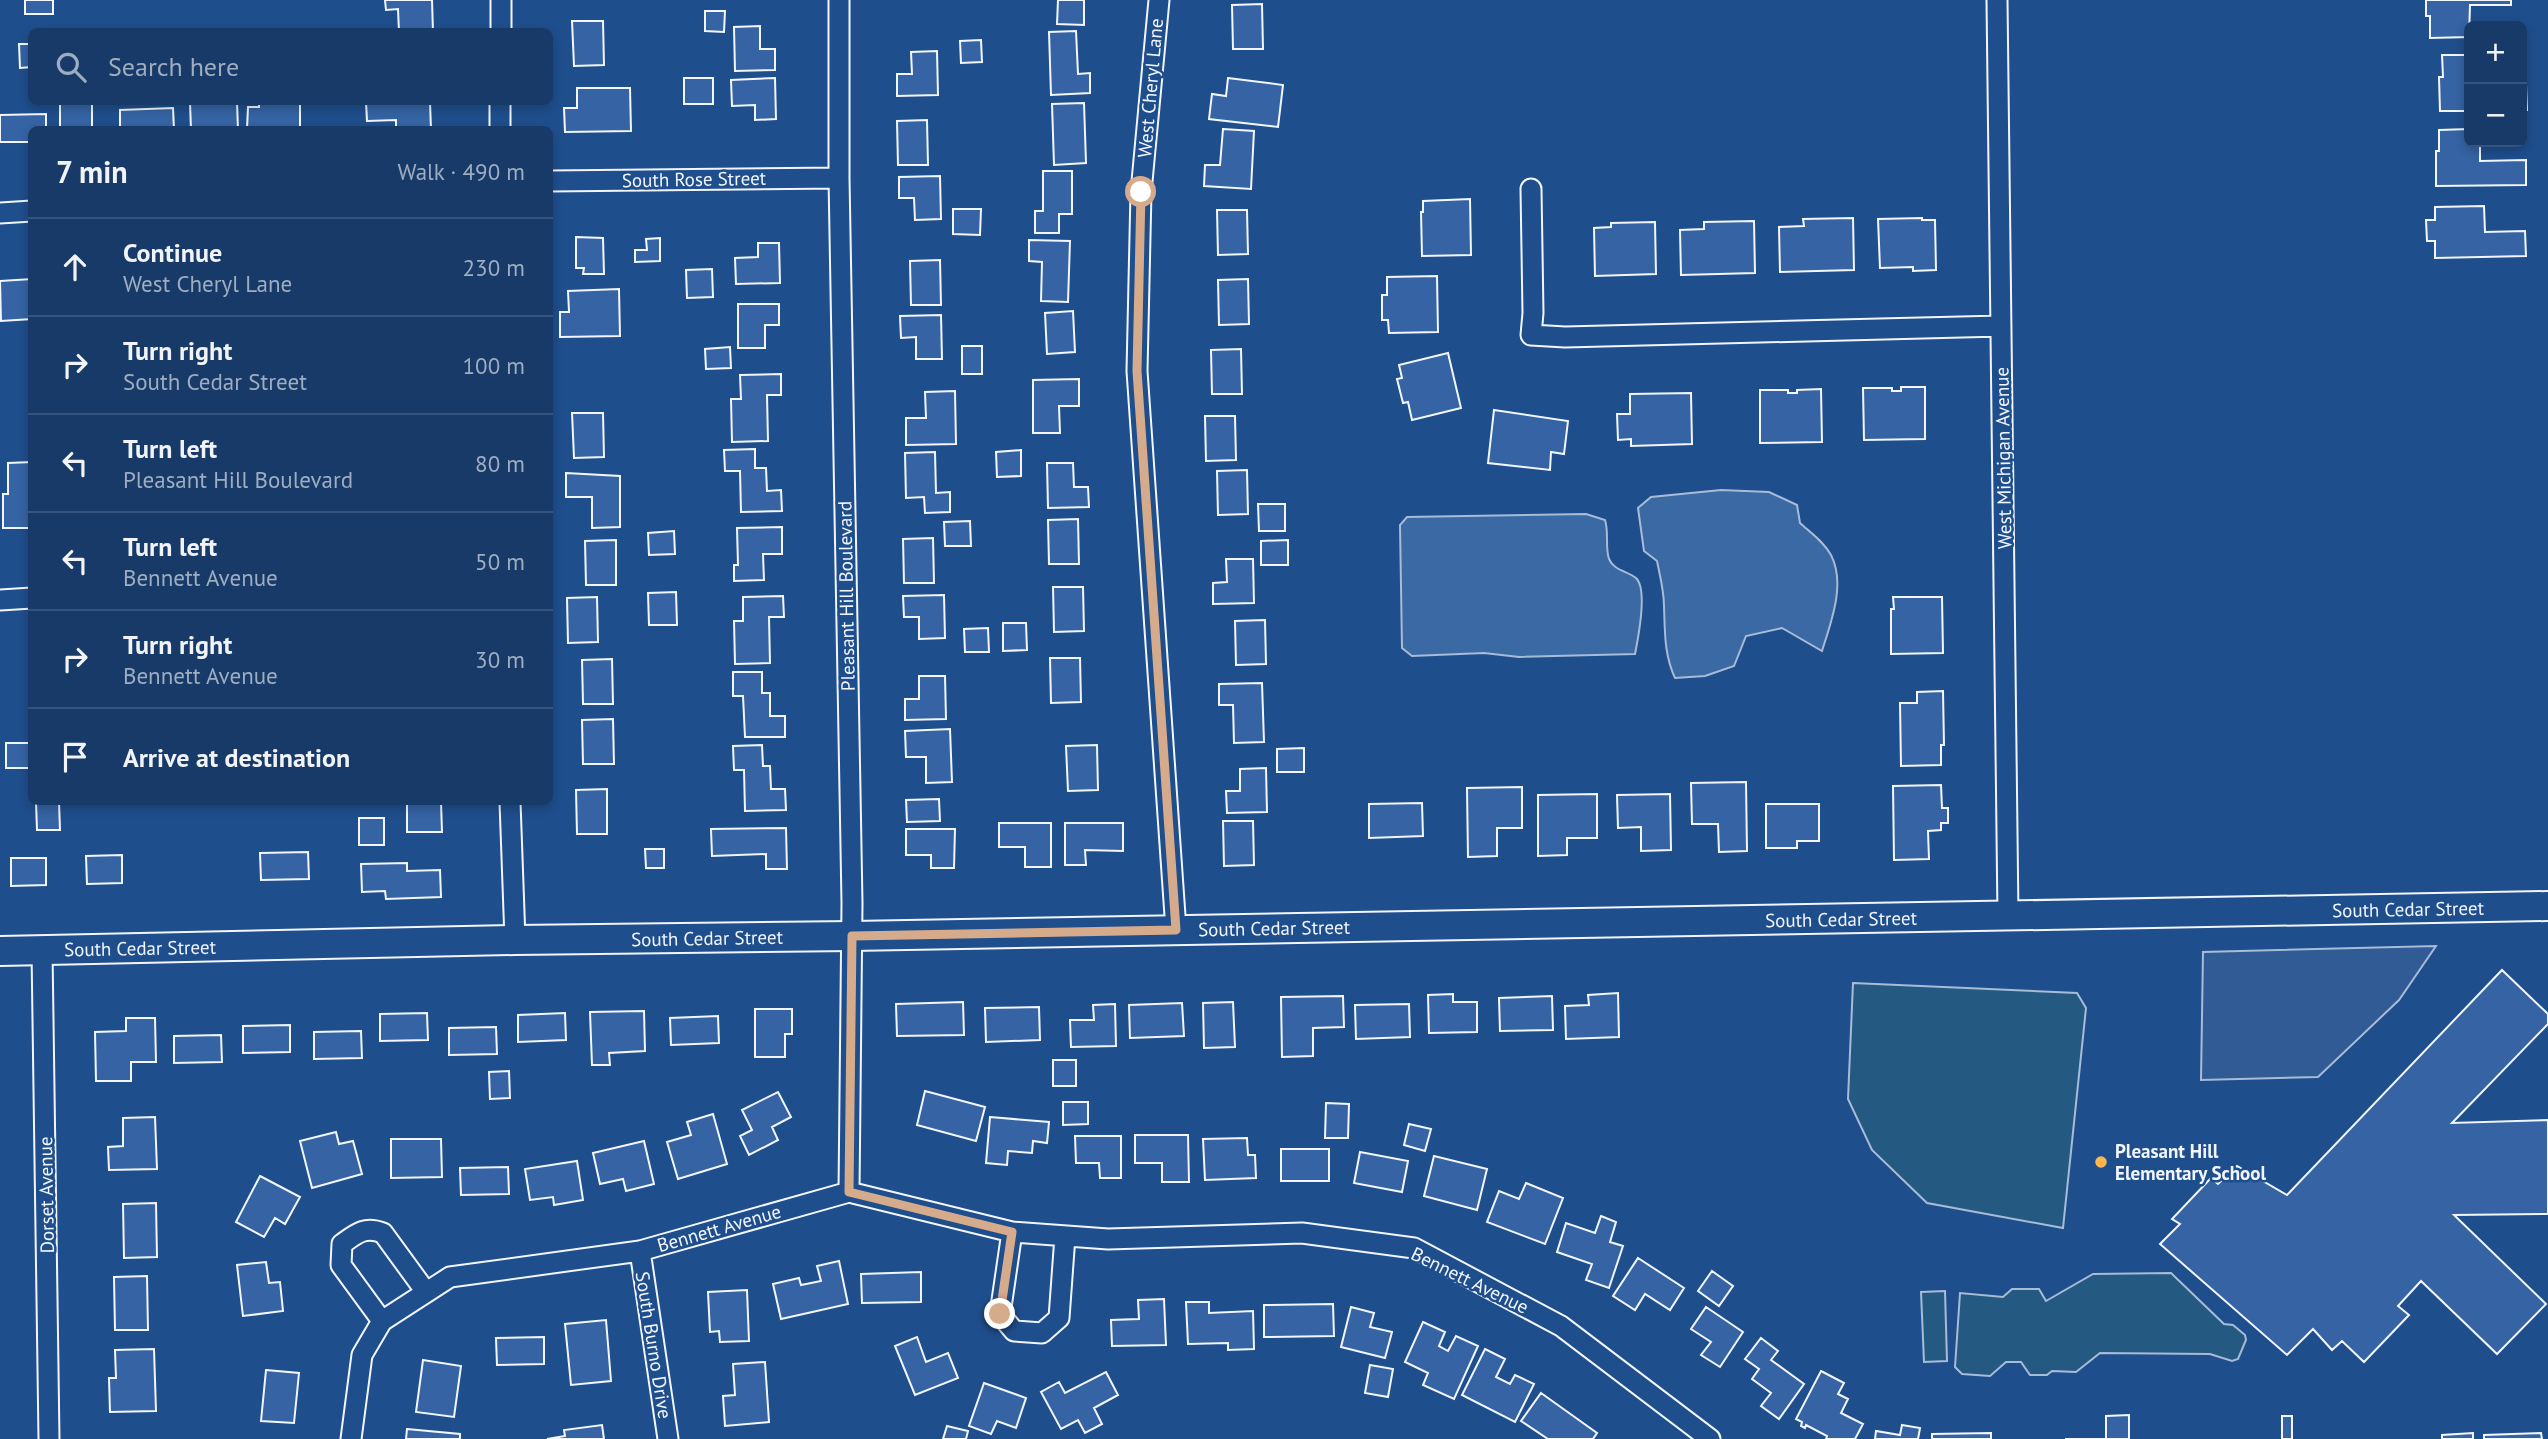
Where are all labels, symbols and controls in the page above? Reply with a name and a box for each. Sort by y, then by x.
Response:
street label: West Cheryl Lane [1132,17,1168,159]
map controls [2464,21,2527,147]
button: + [2464,21,2527,84]
search box [28,28,553,105]
icon: search [52,48,90,86]
text: Search here [108,50,239,83]
button: − [2464,84,2527,147]
text: 7 min [56,152,128,191]
text: Walk · 490 m [398,157,525,186]
street label: South Rose Street [622,166,767,192]
route start [1125,176,1156,207]
text: Continue [123,236,222,269]
icon: ahead [56,248,94,286]
text: 230 m [463,253,525,282]
text: West Cheryl Lane [123,269,292,298]
text: Turn right [123,334,232,367]
icon: right [56,346,94,384]
text: 100 m [463,351,525,380]
text: South Cedar Street [123,367,307,396]
street label: West Michigan Avenue [1989,367,2017,549]
text: Turn left [123,432,217,465]
icon: left [56,444,94,482]
text: 80 m [475,449,525,478]
text: Pleasant Hill Boulevard [123,465,353,494]
street label: Pleasant Hill Boulevard [832,501,860,691]
text: Turn left [123,530,217,563]
icon: left [56,542,94,580]
text: 50 m [475,547,525,576]
text: Bennett Avenue [123,563,278,592]
text: Turn right [123,628,232,661]
icon: right [56,640,94,678]
text: 30 m [475,645,525,674]
text: Bennett Avenue [123,661,278,690]
icon: arrive [56,738,94,776]
text: Arrive at destination [123,741,350,774]
street label: South Cedar Street [2332,896,2485,922]
street label: South Cedar Street [1765,906,1918,932]
street label: South Cedar Street [1198,915,1351,941]
street label: South Cedar Street [631,925,784,951]
street label: South Cedar Street [64,935,217,961]
street label: Dorset Avenue [33,1136,59,1254]
place label: Pleasant Hill Elementary School [2115,1139,2266,1185]
marker: Pleasant Hill Elementary School [2093,1154,2109,1170]
street label: Bennett Avenue [654,1199,784,1257]
street label: Bennett Avenue [1407,1241,1533,1319]
street label: South Burno Drive [631,1270,677,1420]
route end [984,1298,1015,1329]

